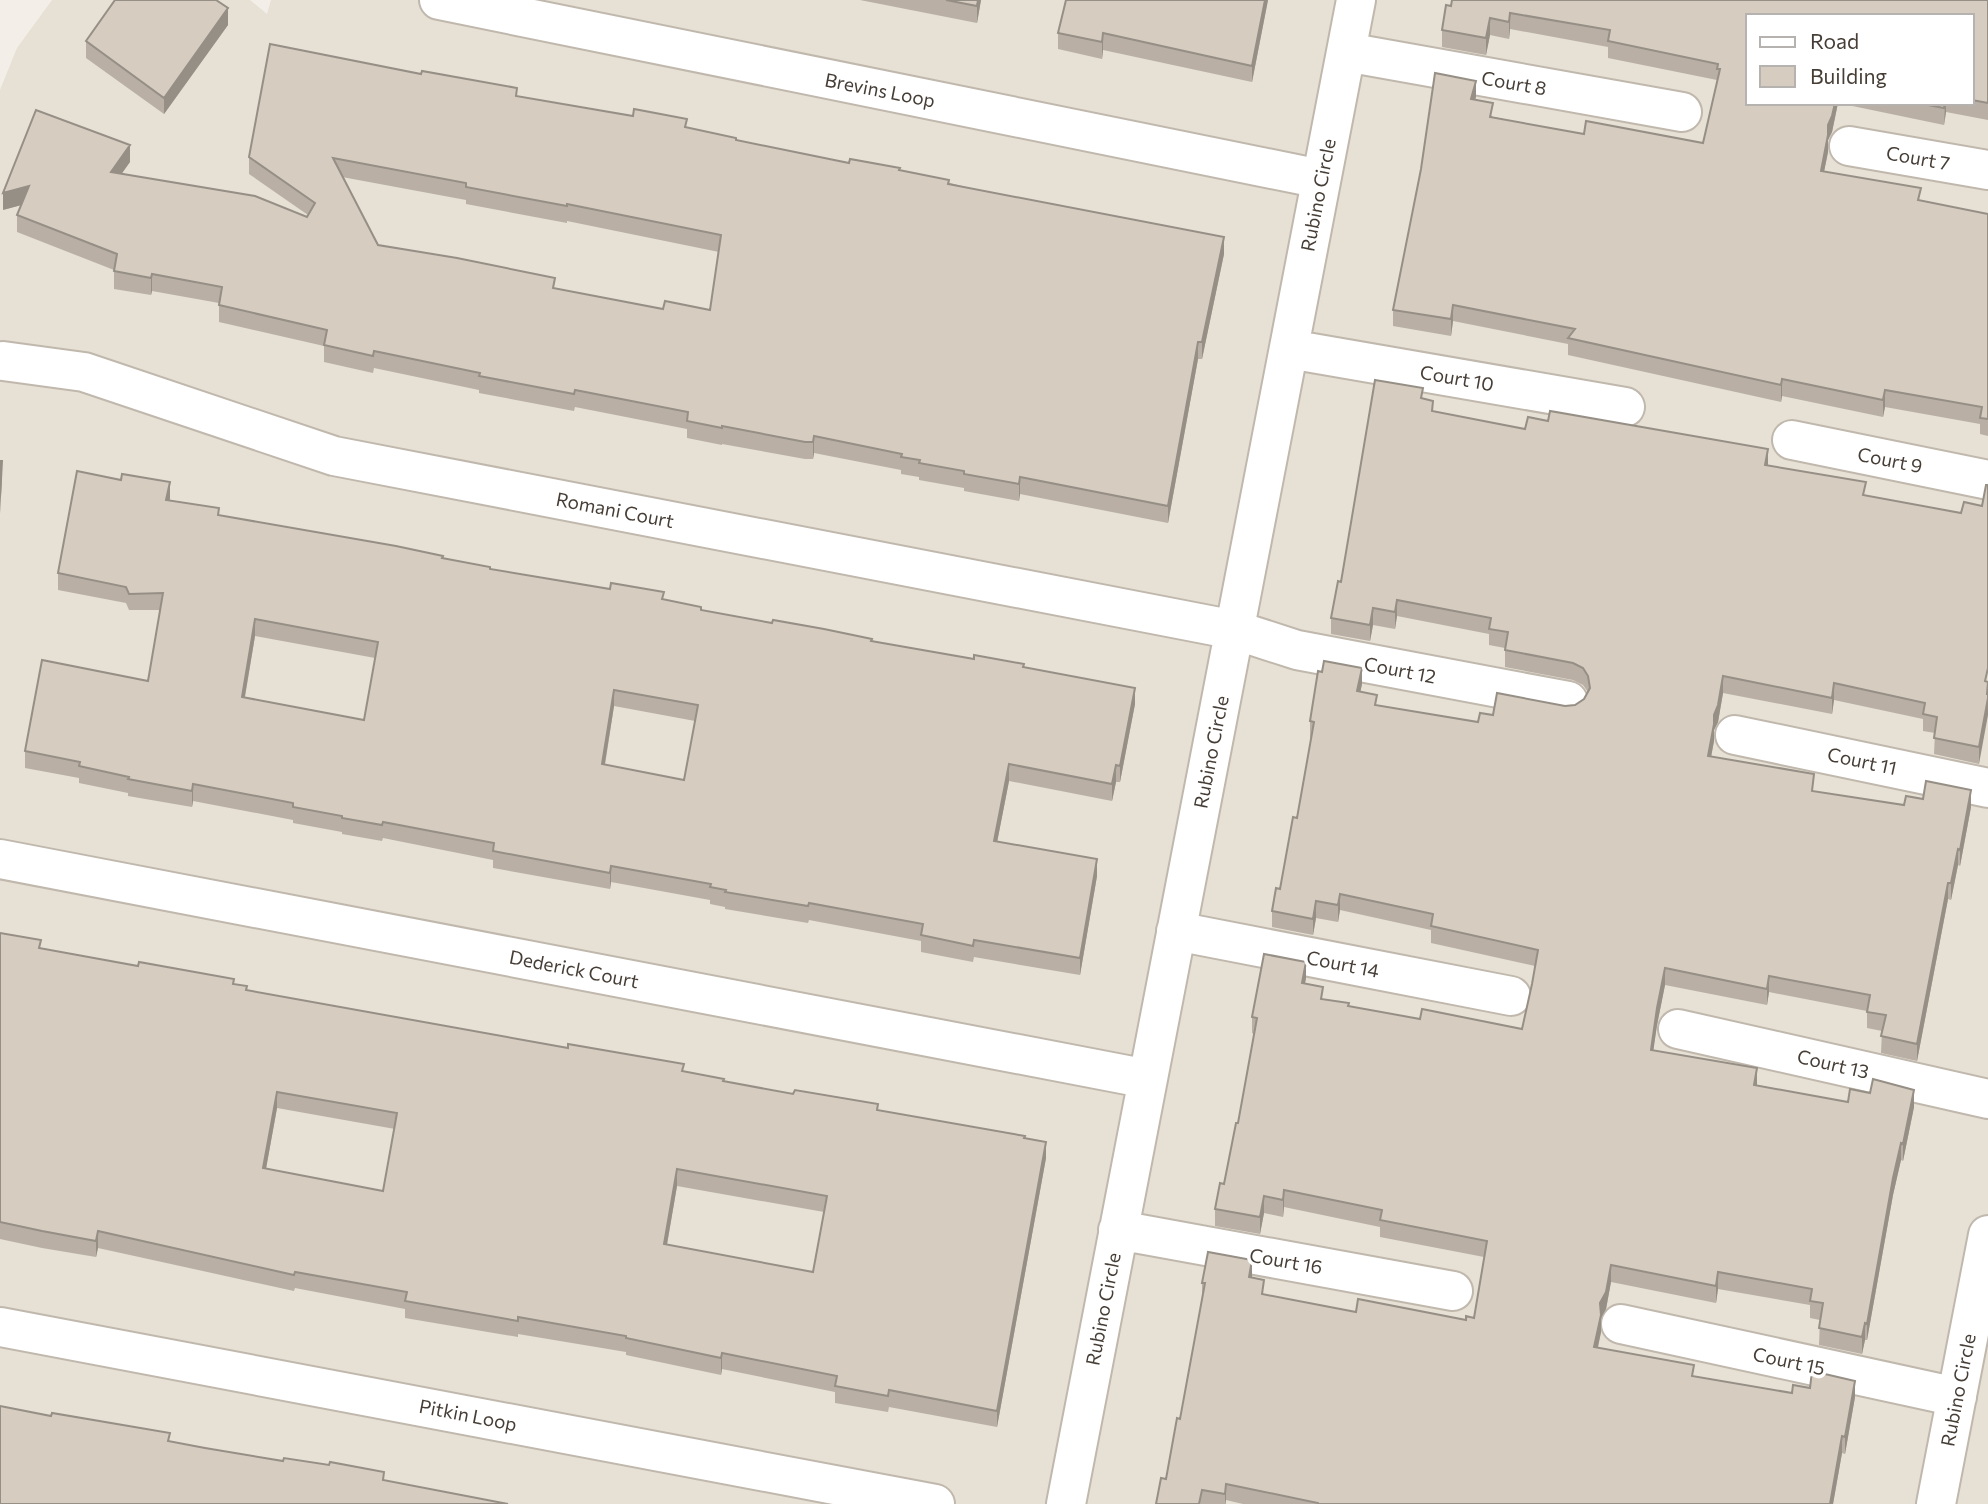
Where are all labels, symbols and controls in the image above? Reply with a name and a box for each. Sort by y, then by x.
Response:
legend [1746,14,1974,105]
text: Road [1810,28,1859,53]
text: Building [1810,63,1887,88]
street label: Court 8 [1480,65,1548,100]
street label: Brevins Loop [823,68,937,111]
street label: Rubino Circle [1295,136,1340,253]
street label: Court 7 [1885,141,1952,174]
street label: Court 10 [1418,360,1496,395]
street label: Court 9 [1856,442,1924,477]
street label: Romani Court [554,487,676,532]
street label: Court 12 [1362,651,1438,688]
street label: Rubino Circle [1188,693,1233,810]
street label: Court 11 [1825,742,1899,779]
street label: Dederick Court [508,945,641,992]
street label: Court 14 [1305,945,1381,982]
street label: Court 13 [1795,1044,1871,1083]
street label: Court 16 [1248,1243,1324,1278]
street label: Rubino Circle [1080,1250,1125,1367]
street label: Rubino Circle [1935,1331,1980,1448]
street label: Court 15 [1751,1342,1827,1379]
street label: Pitkin Loop [417,1394,519,1435]

